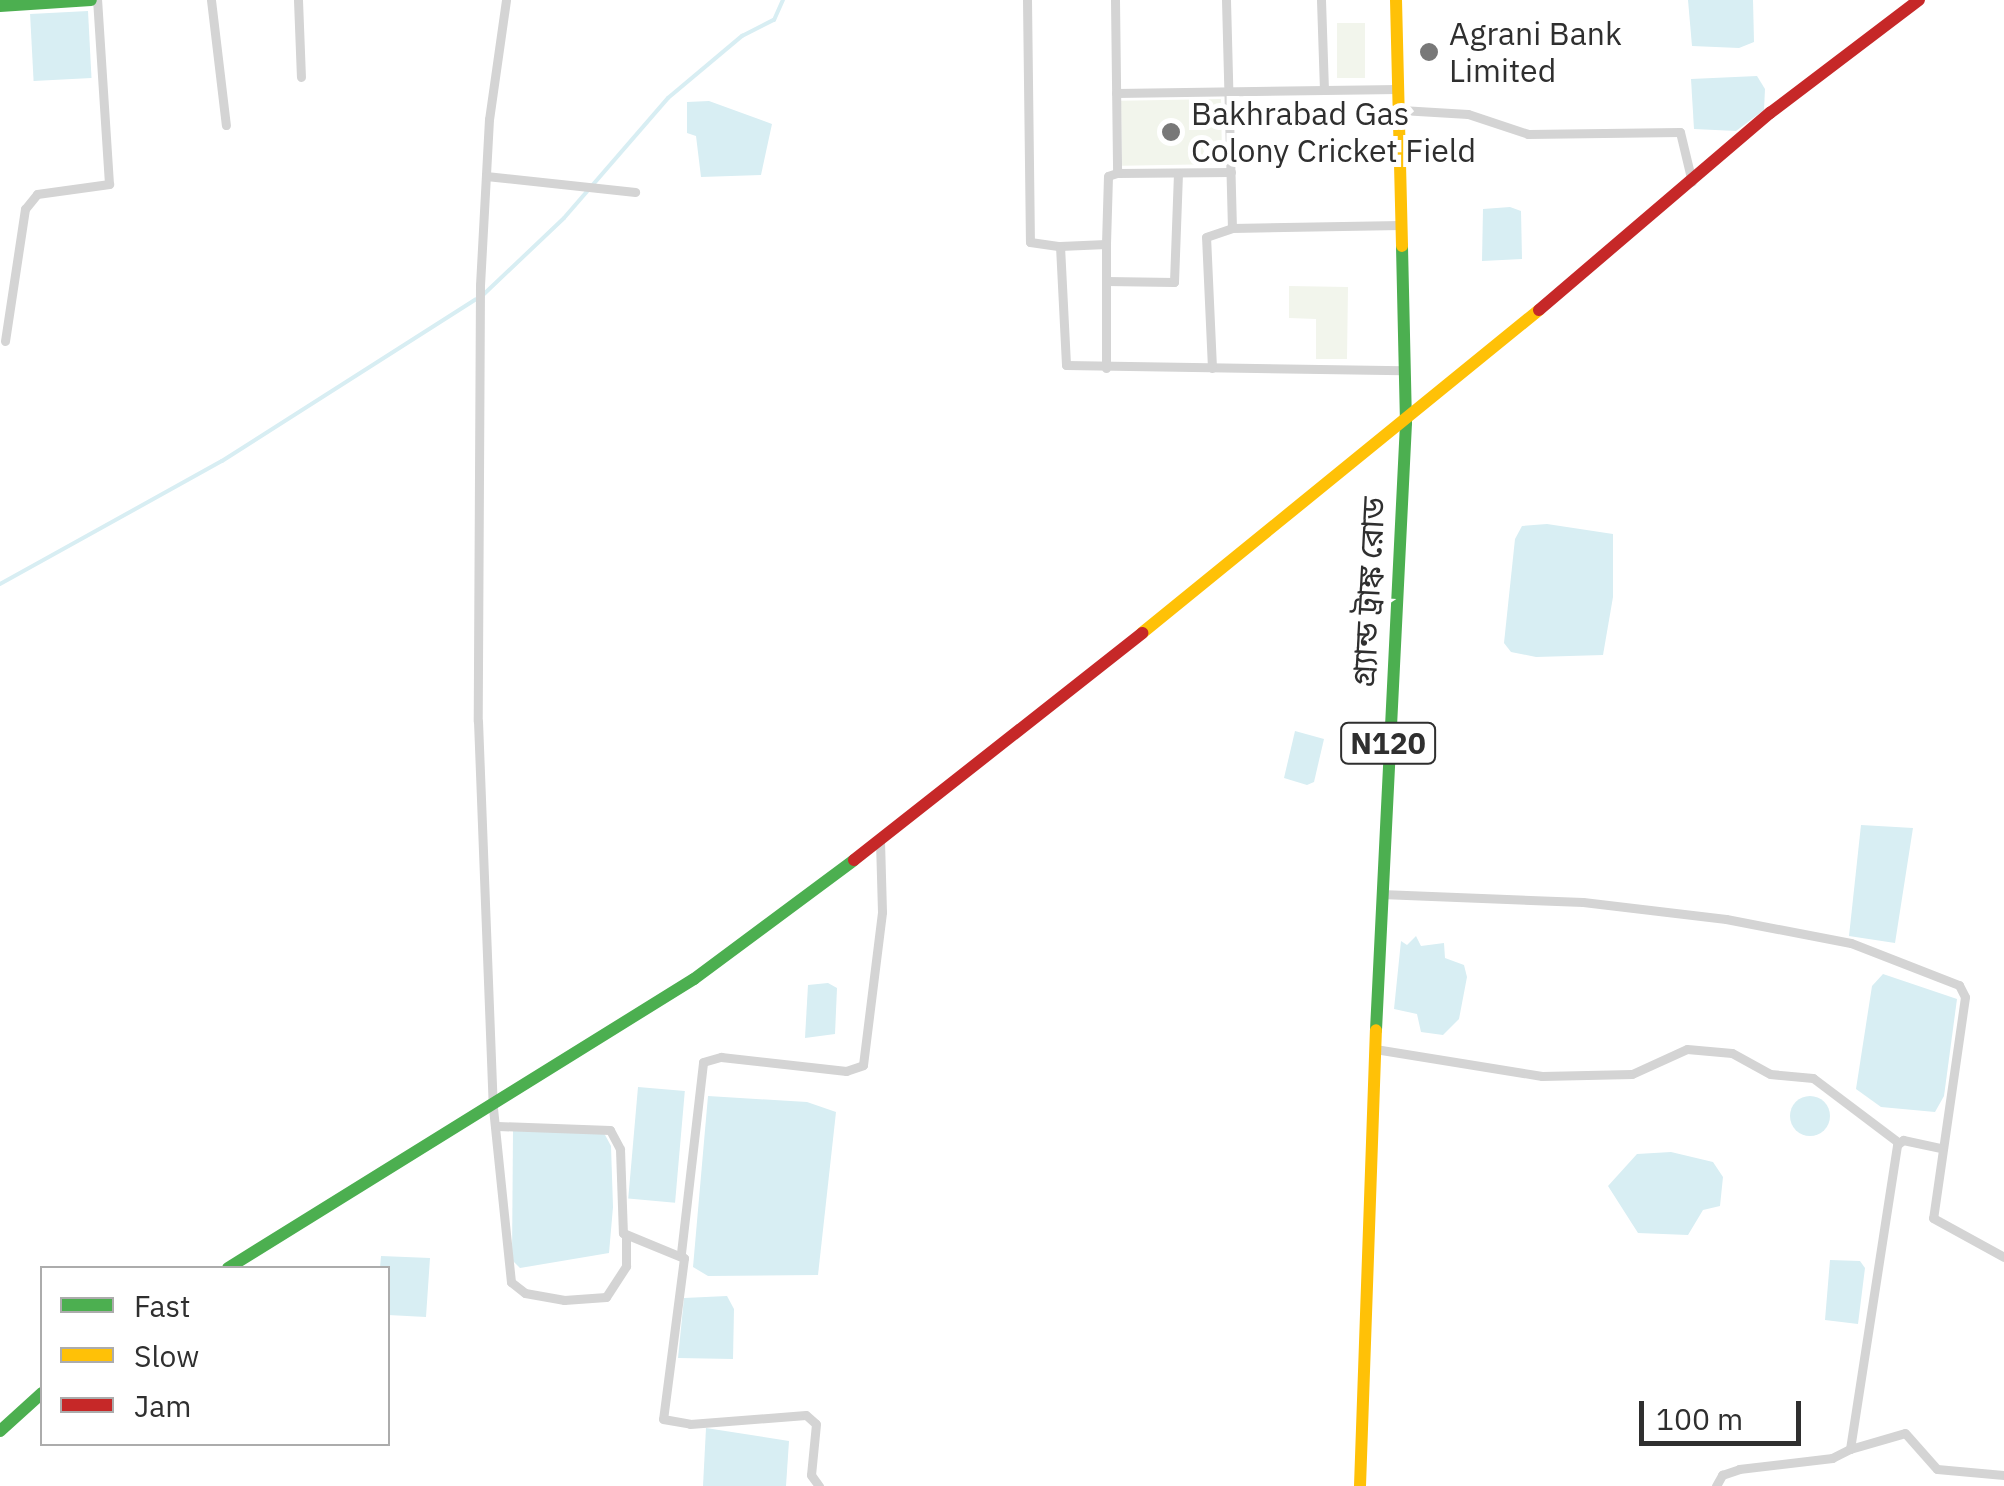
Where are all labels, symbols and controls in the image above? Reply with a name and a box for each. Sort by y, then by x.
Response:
place label: Agrani Bank Limited [1449,15,1622,90]
marker: Agrani Bank Limited [1418,41,1440,63]
place label: Bakhrabad Gas Colony Cricket Field [1191,95,1476,170]
marker: Bakhrabad Gas Colony Cricket Field [1160,121,1182,143]
street label: গ্র্যান্ড ট্রাঙ্ক রোড [1344,496,1392,688]
road number: N120 [1338,718,1438,768]
legend [40,1266,390,1446]
text: Fast [134,1286,191,1325]
text: Slow [134,1336,199,1375]
scale bar [1644,1381,1806,1443]
text: Jam [134,1386,192,1425]
text: 100 m [1656,1399,1743,1438]

